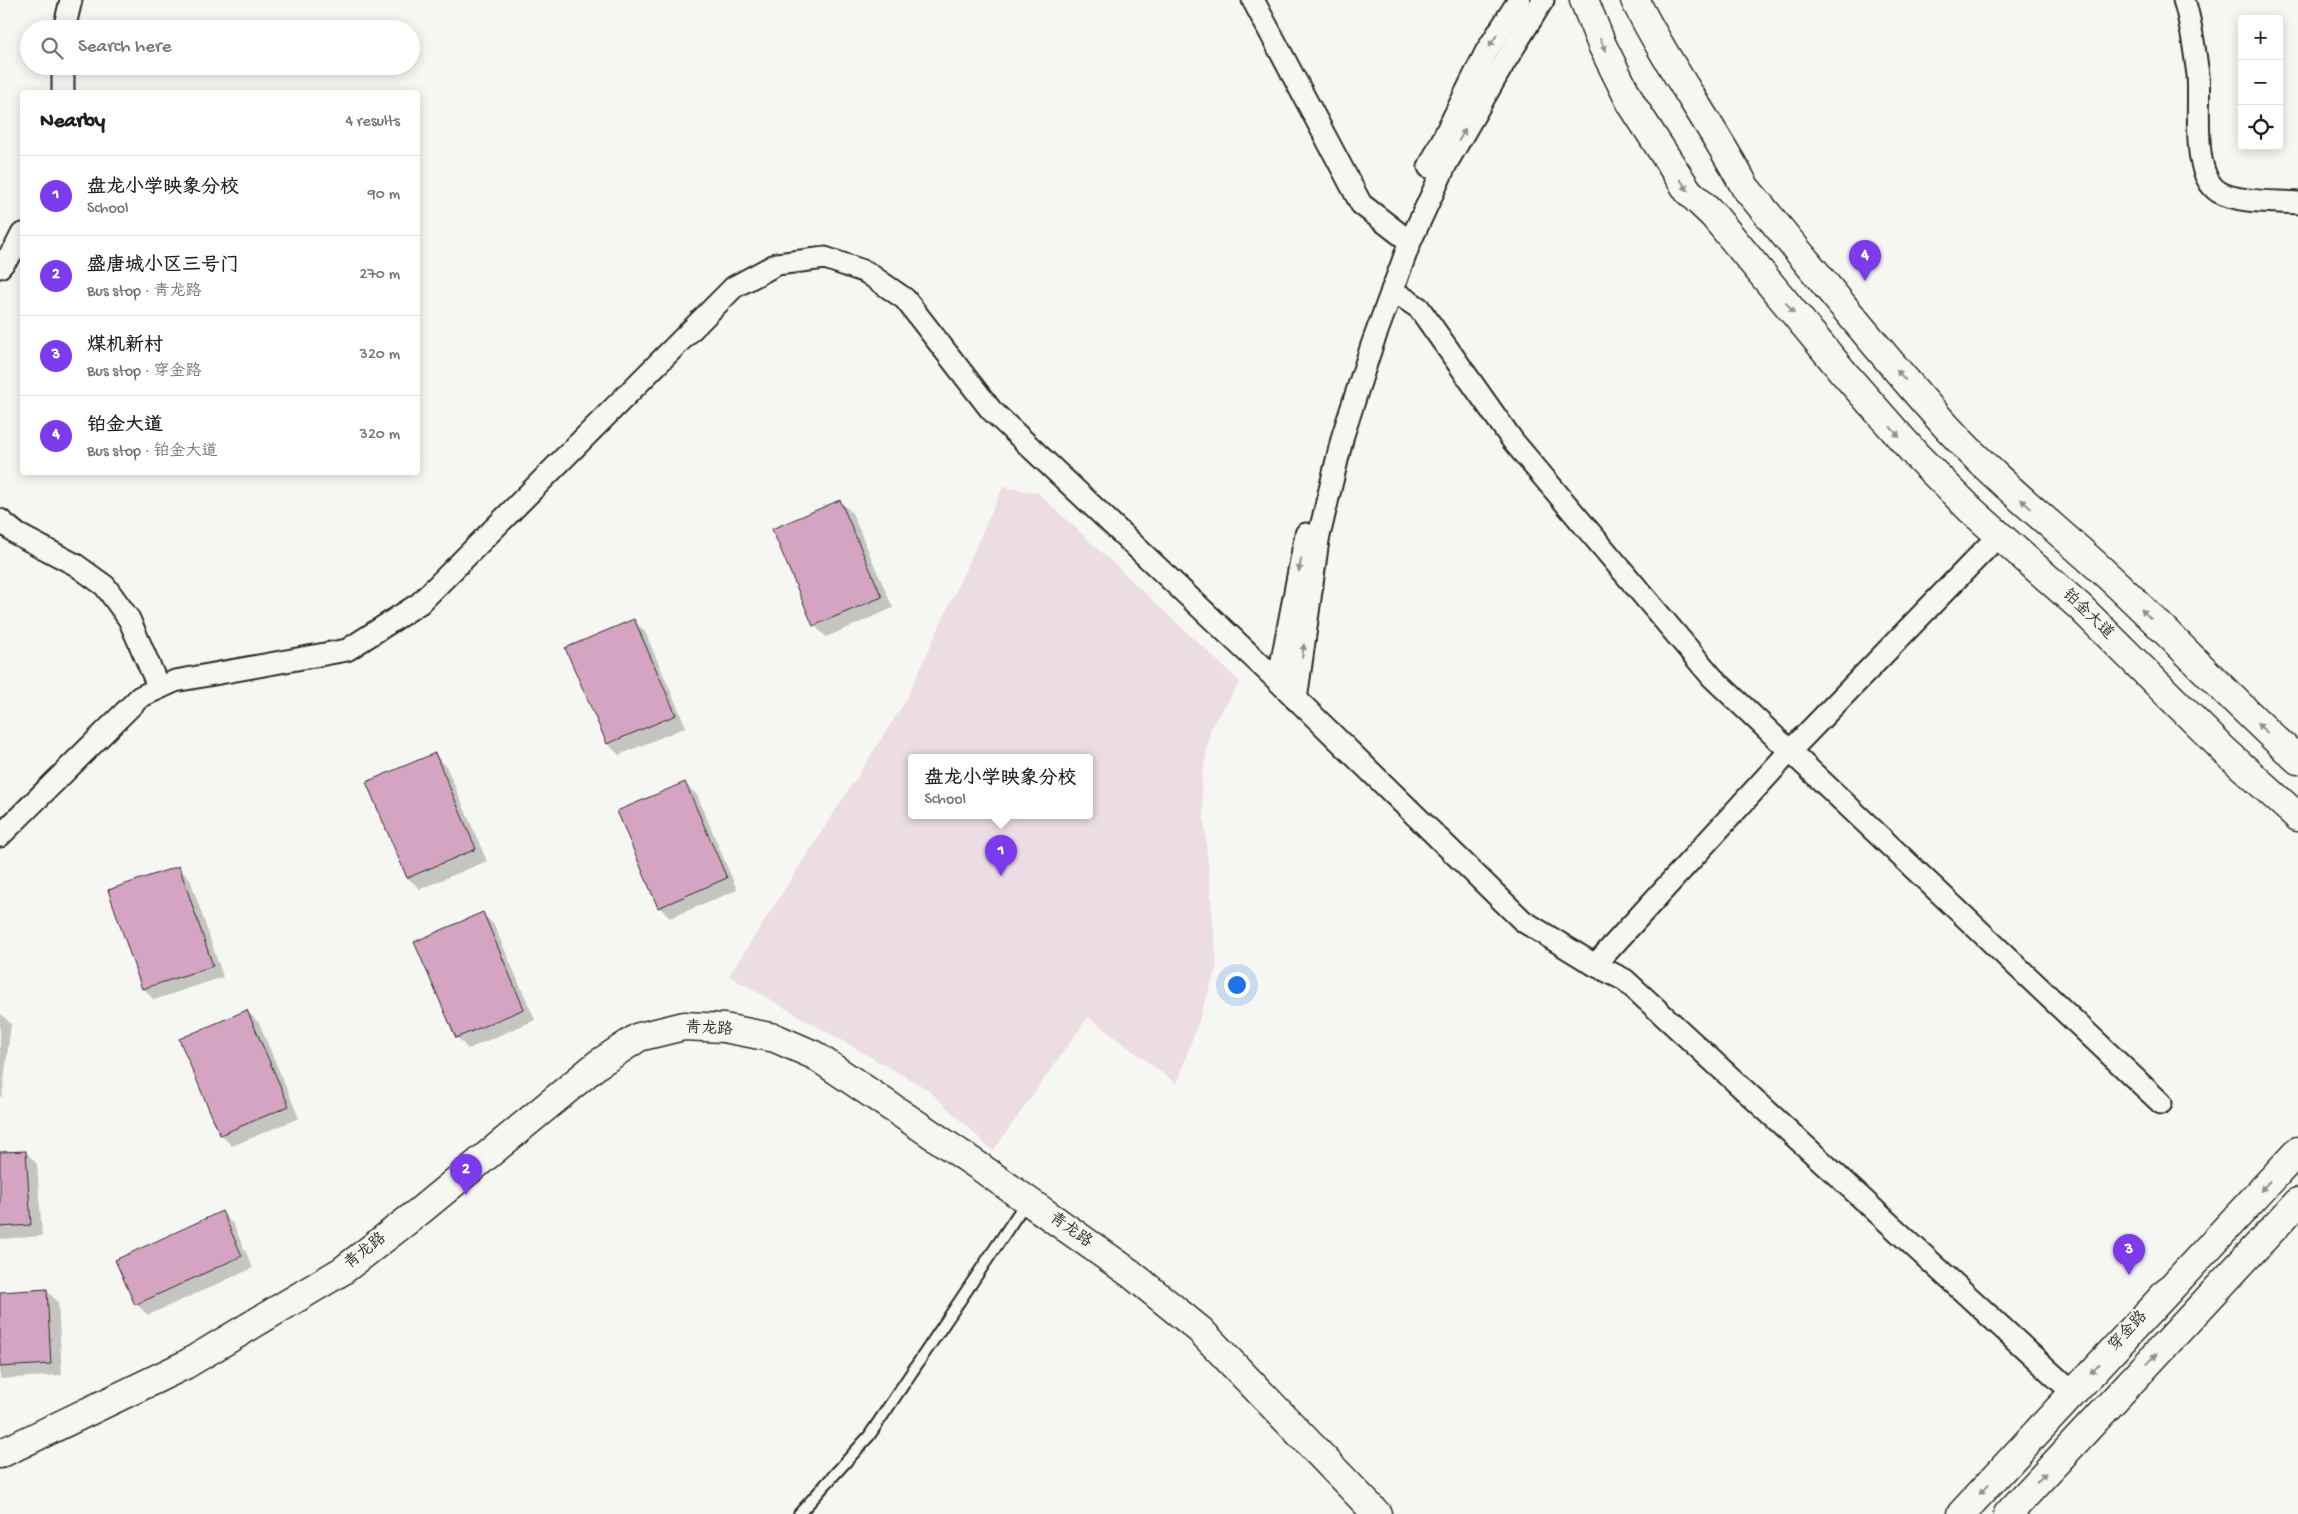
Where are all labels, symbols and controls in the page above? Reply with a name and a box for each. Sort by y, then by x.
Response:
map controls [2238,15,2283,150]
button: + [2238,15,2283,60]
search box [20,20,420,75]
icon: search [38,34,66,62]
one-way arrow [1489,35,1498,48]
text: Search here [78,36,172,59]
one-way arrow [1599,38,1607,52]
button: − [2238,60,2283,105]
button: locate [2238,105,2283,150]
text: Nearby [40,110,105,135]
text: 4 results [345,113,400,132]
one-way arrow [1458,129,1467,142]
text: 盘龙小学映象分校 [87,177,239,200]
one-way arrow [1679,178,1689,192]
text: 1 [53,186,59,205]
text: 90 m [368,186,400,205]
text: School [87,200,129,219]
pin: 4 [1849,240,1881,281]
text: 盛唐城小区三号门 [87,255,239,278]
text: 2 [52,266,60,285]
text: 270 m [360,266,400,285]
text: Bus stop · 青龙路 [87,283,202,302]
one-way arrow [1785,301,1796,314]
text: 煤机新村 [87,335,163,358]
text: 3 [52,346,60,365]
text: 320 m [360,346,400,365]
text: Bus stop · 穿金路 [87,363,202,382]
one-way arrow [1896,368,1907,381]
text: 铂金大道 [87,415,163,438]
one-way arrow [1890,425,1901,438]
text: 4 [52,426,60,445]
text: 320 m [360,426,400,445]
text: Bus stop · 铂金大道 [87,443,218,462]
one-way arrow [2020,498,2033,509]
one-way arrow [1295,557,1303,573]
street label: 铂金大道 [2057,585,2117,644]
one-way arrow [2140,608,2152,620]
one-way arrow [1299,643,1307,659]
one-way arrow [2256,722,2268,734]
popup [908,754,1093,819]
text: 盘龙小学映象分校 [924,768,1077,791]
text: School [924,791,966,810]
pin: 1 [985,835,1017,876]
your location [1224,972,1250,998]
street label: 青龙路 [685,1017,734,1041]
pin: 2 [450,1154,482,1195]
one-way arrow [2259,1180,2271,1192]
street label: 青龙路 [1045,1208,1096,1253]
street label: 青龙路 [340,1228,391,1274]
pin: 3 [2113,1234,2145,1275]
street label: 穿金路 [2104,1307,2152,1356]
one-way arrow [2146,1354,2158,1366]
one-way arrow [2089,1363,2101,1375]
one-way arrow [2035,1473,2047,1485]
one-way arrow [1978,1482,1990,1494]

